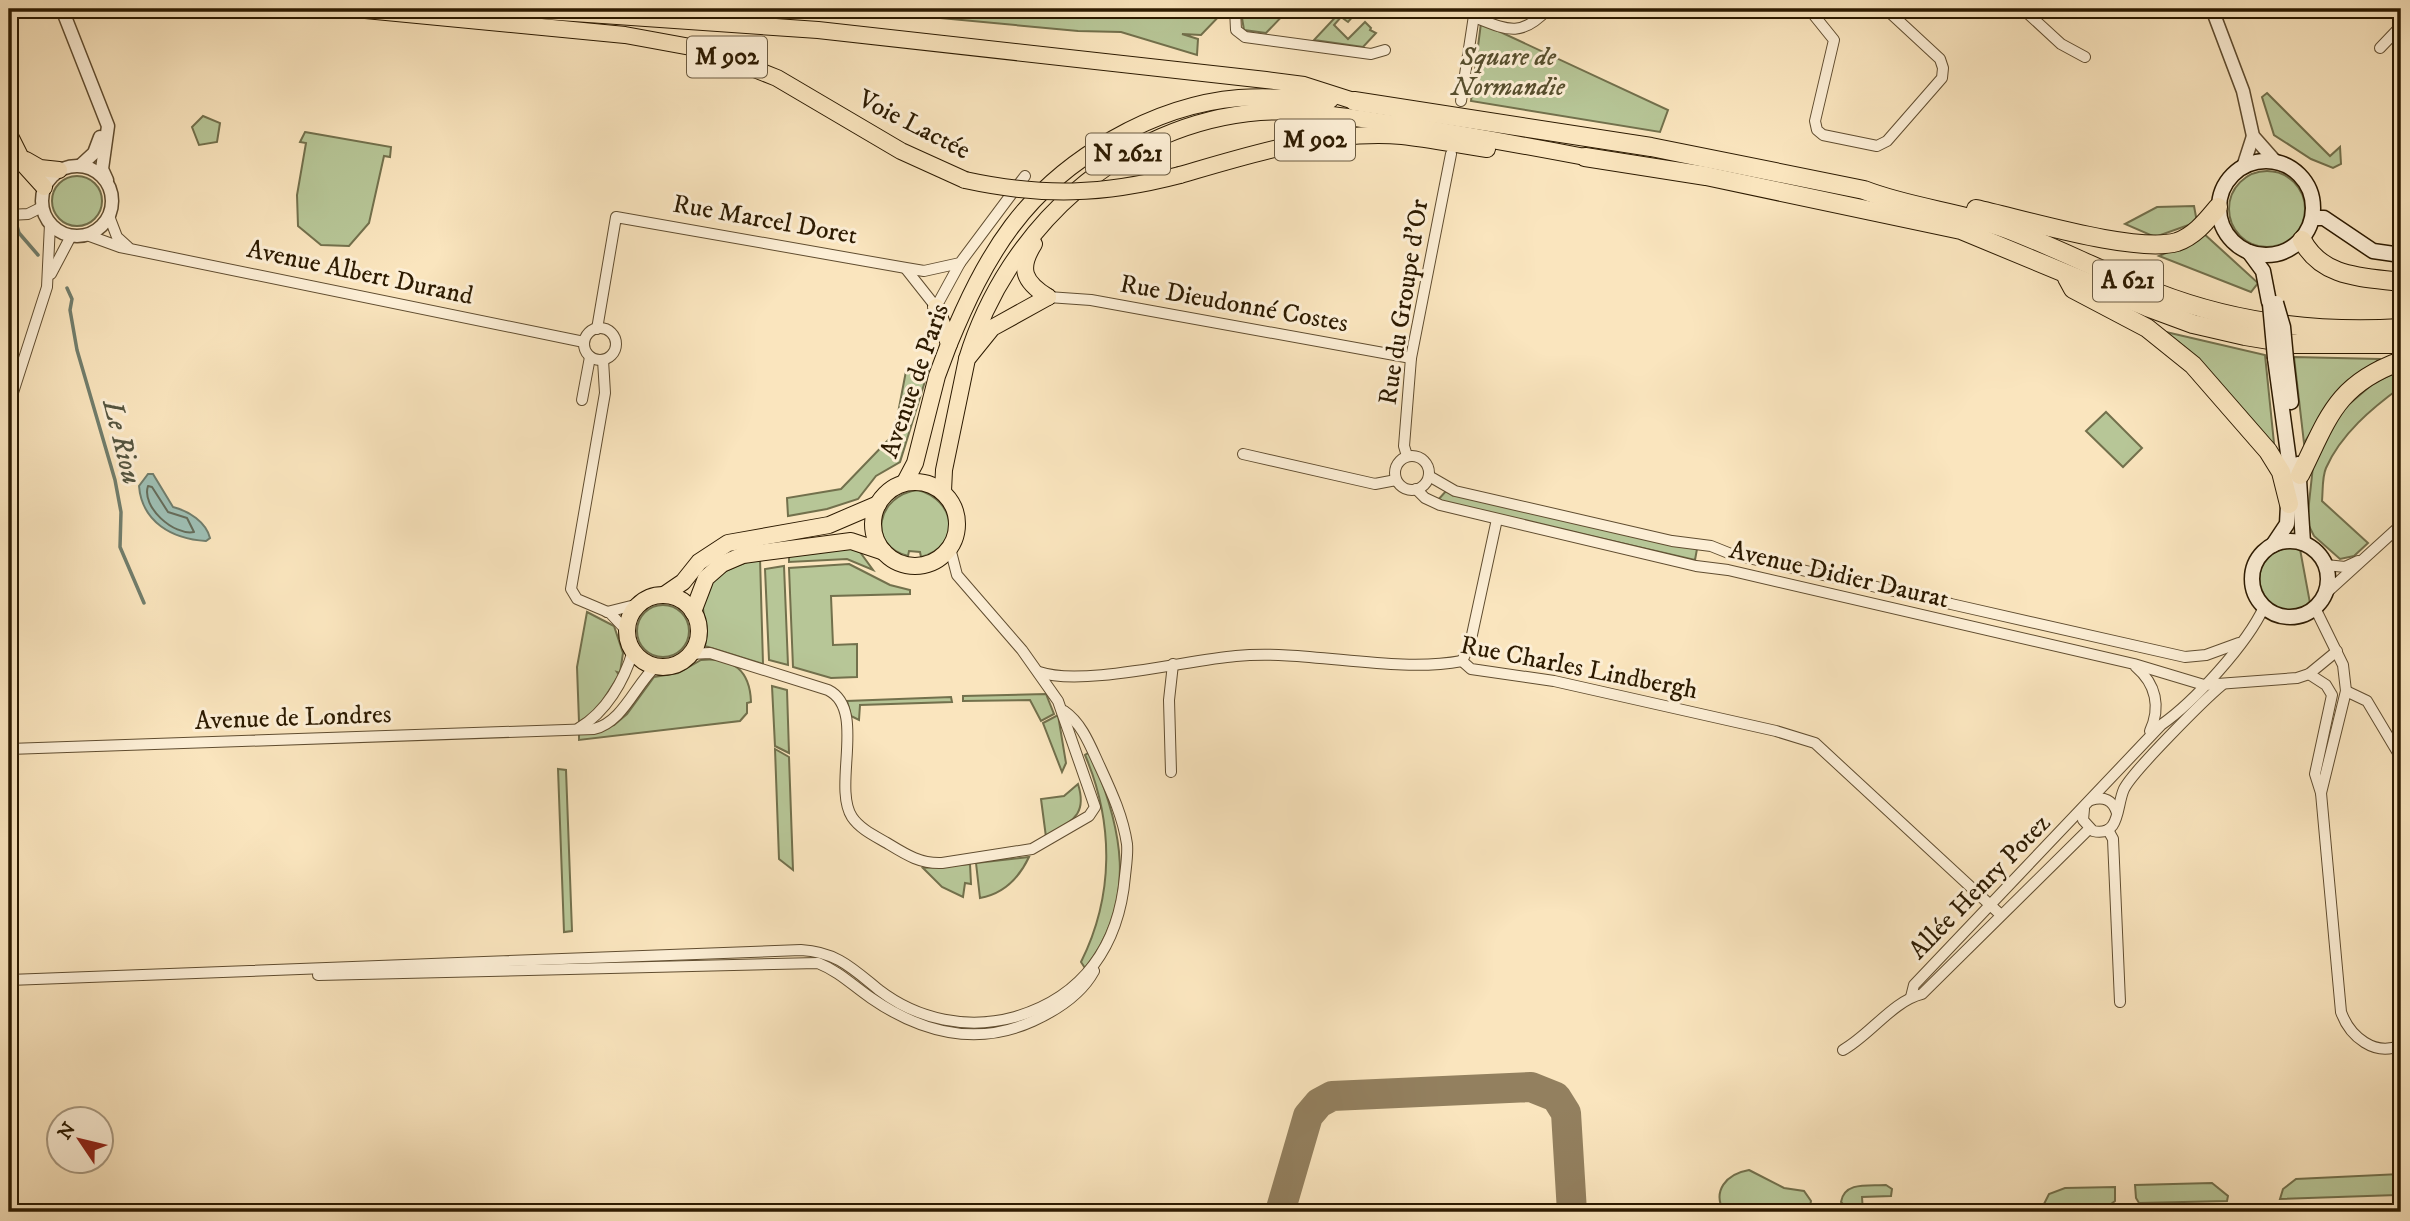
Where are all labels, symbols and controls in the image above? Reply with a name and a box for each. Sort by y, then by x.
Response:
road number: M 902 [687,36,767,78]
park label: Square de Normandie [1449,41,1566,104]
street label: Voie Lactée [851,82,976,167]
road number: M 902 [1275,120,1355,160]
road number: N 2621 [1086,134,1170,174]
street label: Rue Marcel Doret [670,188,860,252]
street label: Rue du Groupe d'Or [1371,197,1437,407]
street label: Avenue Albert Durand [244,233,476,313]
road number: A 621 [2093,260,2163,302]
street label: Rue Dieudonné Costes [1117,268,1351,340]
street label: Avenue de Paris [873,299,957,463]
water label: Le Riou [94,394,149,488]
street label: Avenue Didier Daurat [1726,534,1952,616]
street label: Rue Charles Lindbergh [1457,629,1701,707]
street label: Avenue de Londres [194,698,392,738]
street label: Allée Henry Potez [1902,807,2058,967]
north arrow [46,1106,116,1176]
text: N [53,1118,81,1144]

